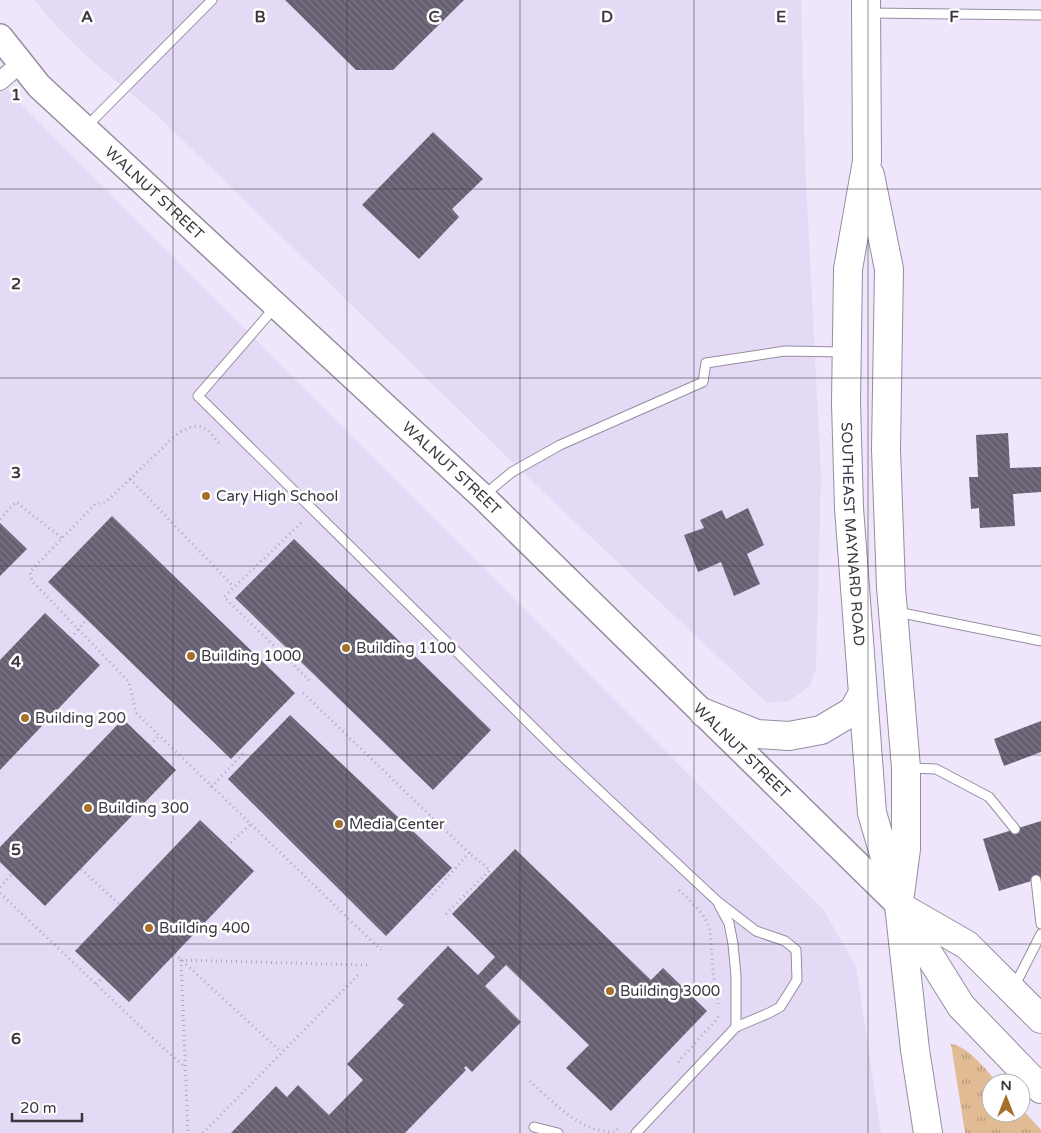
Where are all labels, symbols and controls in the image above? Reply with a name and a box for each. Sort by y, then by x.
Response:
text: A [81,7,93,27]
text: B [254,7,266,27]
text: C [428,7,440,27]
text: D [601,7,613,27]
text: E [776,7,786,27]
text: F [949,7,959,27]
text: 1 [11,85,21,105]
street label: WALNUT STREET [101,143,208,243]
text: 2 [11,274,21,294]
street label: WALNUT STREET [399,418,505,518]
street label: SOUTHEAST MAYNARD ROAD [838,422,868,647]
text: 3 [11,463,21,483]
place label: Cary High School [216,487,338,505]
marker: Cary High School [200,490,212,502]
place label: Building 1100 [356,639,456,657]
marker: Building 1100 [340,642,352,654]
place label: Building 1000 [201,647,301,665]
marker: Building 1000 [185,650,197,662]
text: 4 [11,652,21,672]
street label: WALNUT STREET [690,699,794,802]
place label: Building 200 [35,709,126,727]
marker: Building 200 [19,712,31,724]
place label: Building 300 [98,799,189,817]
marker: Building 300 [82,802,94,814]
place label: Media Center [349,815,445,833]
marker: Media Center [333,818,345,830]
text: 5 [11,840,21,860]
place label: Building 400 [159,919,250,937]
marker: Building 400 [143,922,155,934]
place label: Building 3000 [620,982,720,1000]
marker: Building 3000 [604,985,616,997]
text: 6 [11,1029,21,1049]
north arrow [981,1073,1031,1123]
text: N [1000,1077,1012,1094]
scale bar [12,1090,82,1122]
text: 20 m [20,1099,57,1117]

